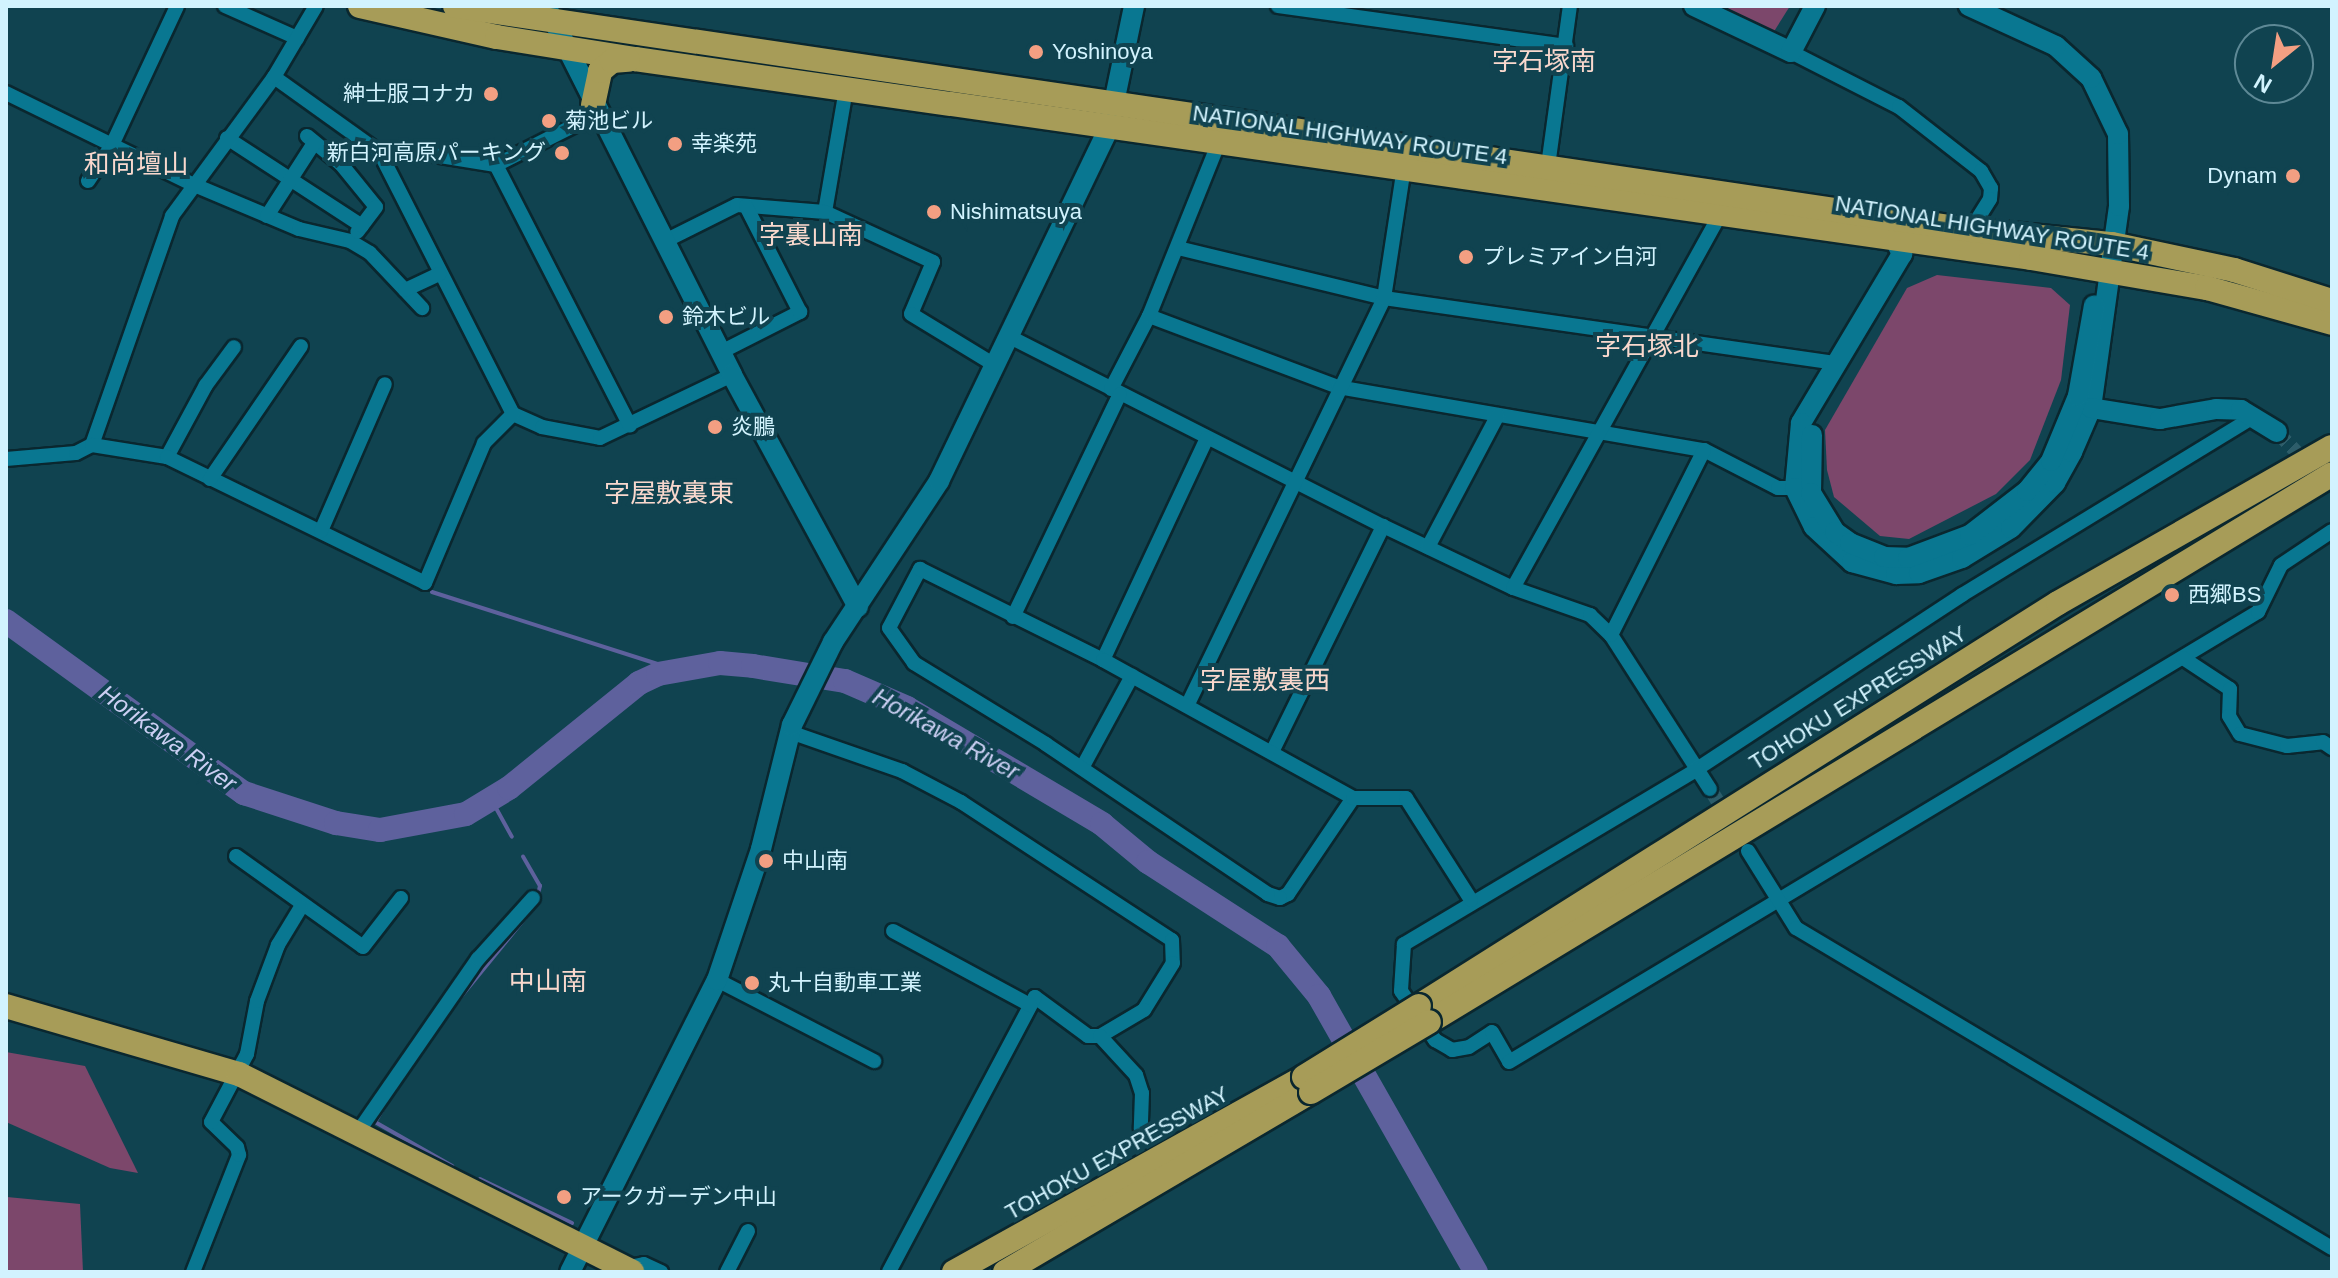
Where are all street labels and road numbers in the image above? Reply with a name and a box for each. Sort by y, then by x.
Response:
street label: NATIONAL HIGHWAY ROUTE 4 [1190,100,1510,170]
street label: NATIONAL HIGHWAY ROUTE 4 [1833,190,2151,266]
street label: TOHOKU EXPRESSWAY [1744,620,1972,776]
street label: TOHOKU EXPRESSWAY [1001,1081,1233,1225]

